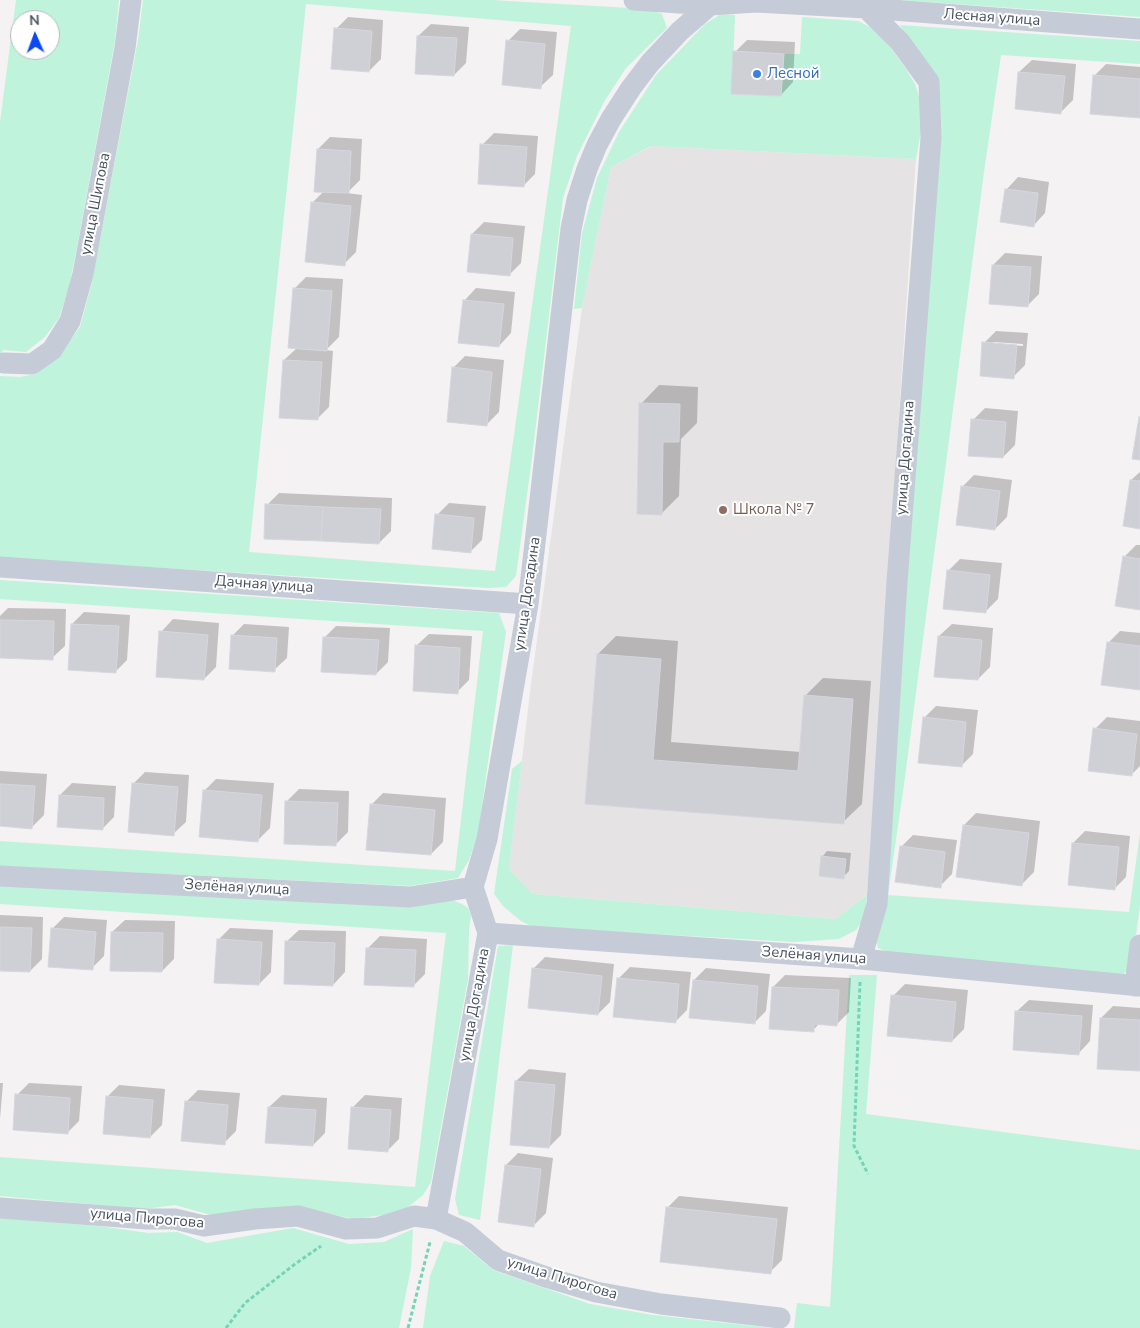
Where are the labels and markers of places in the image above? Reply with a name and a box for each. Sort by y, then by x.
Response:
place label: Лесной [767,65,819,83]
marker: Лесной [751,68,763,80]
place label: Школа № 7 [733,501,815,519]
marker: Школа № 7 [717,504,729,516]

